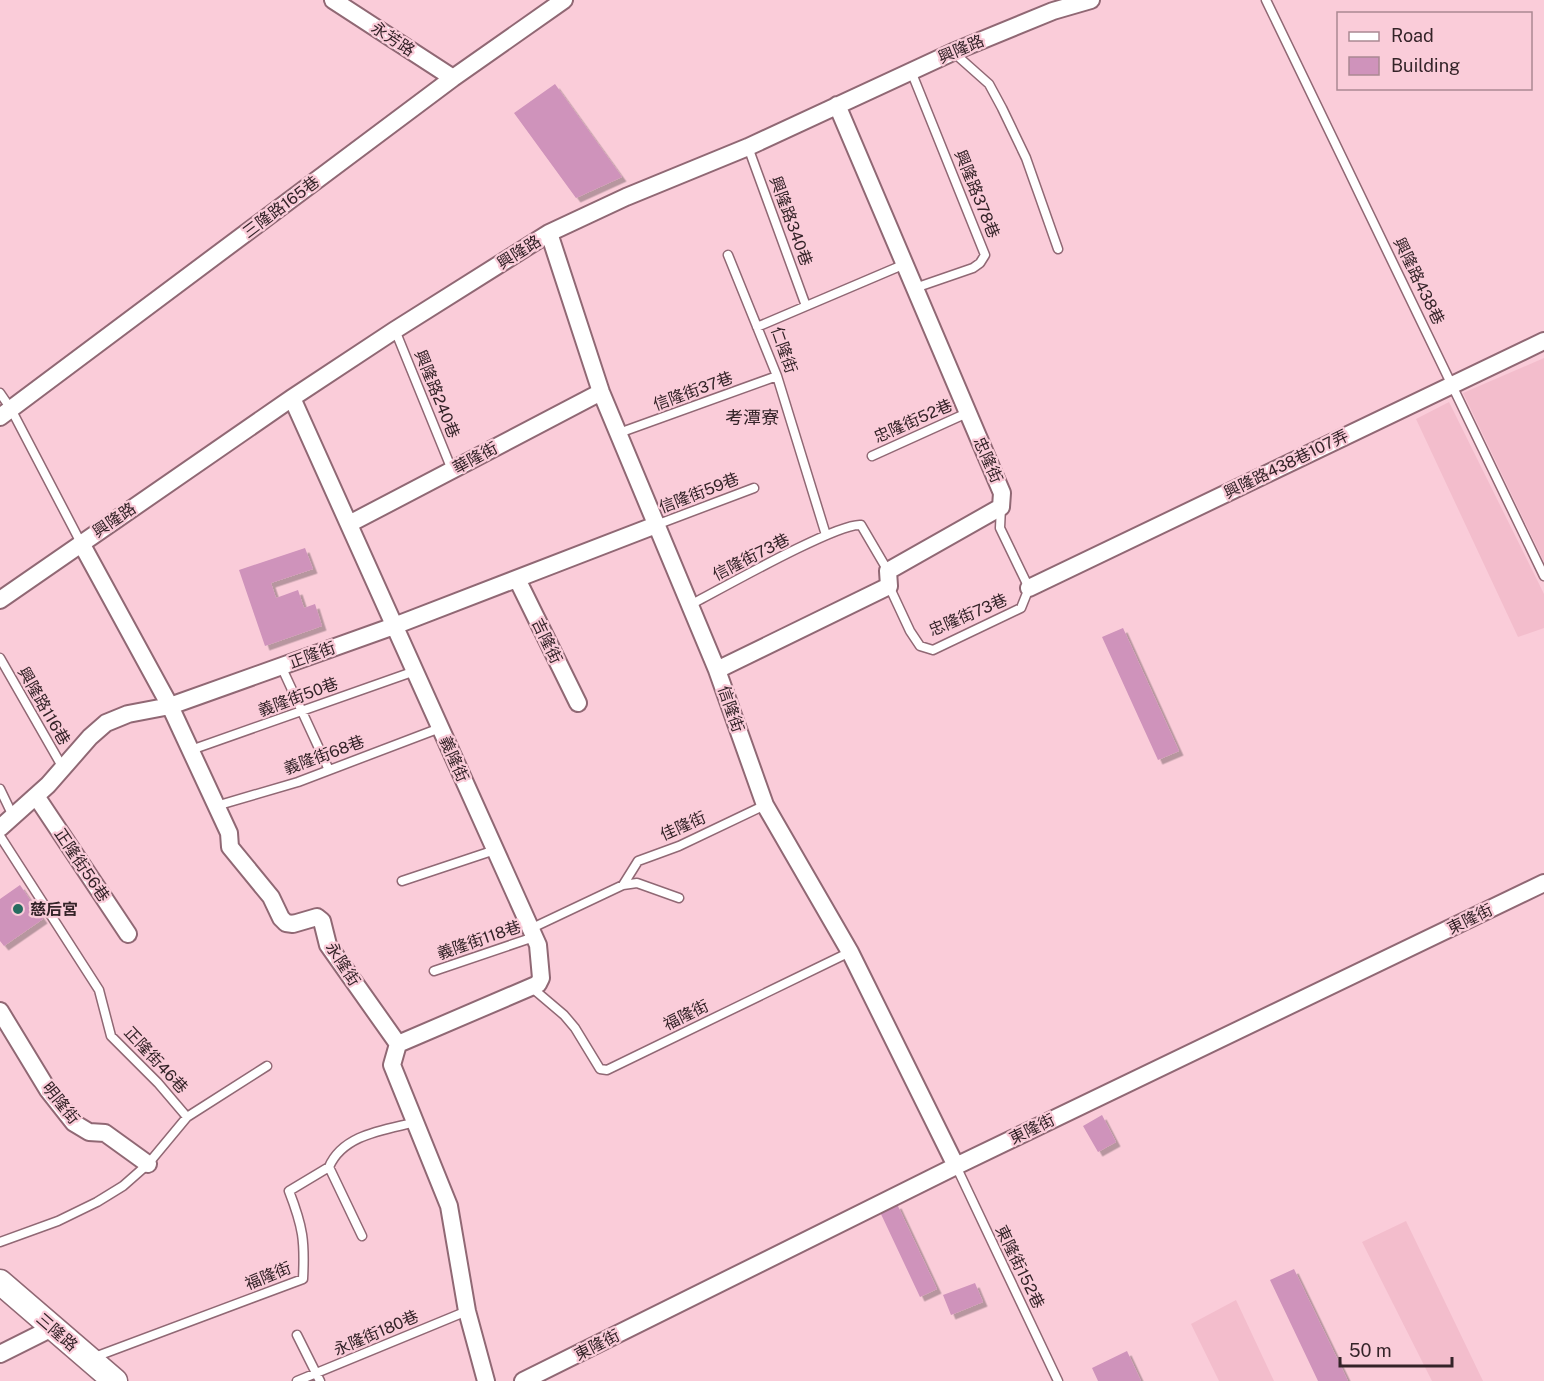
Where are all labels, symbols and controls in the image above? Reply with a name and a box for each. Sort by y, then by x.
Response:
legend [1337,12,1532,90]
street label: 永芳路 [368,18,418,60]
text: Road [1391,25,1434,46]
street label: 興隆路 [935,31,987,67]
text: Building [1391,55,1460,76]
street label: 興隆路378巷 [951,147,1003,241]
street label: 三隆路165巷 [239,172,323,242]
street label: 興隆路340巷 [766,174,816,268]
street label: 興隆路 [494,231,544,273]
street label: 興隆路438巷 [1390,234,1448,328]
street label: 仁隆街 [767,324,801,376]
street label: 興隆路240巷 [411,347,463,441]
street label: 信隆街37巷 [651,368,735,414]
street label: 忠隆街52巷 [871,395,955,447]
district label: 考潭寮 [725,407,779,428]
street label: 興隆路438巷107弄 [1221,426,1351,502]
street label: 忠隆街 [970,434,1006,486]
street label: 華隆街 [449,438,501,478]
street label: 信隆街59巷 [656,469,742,517]
street label: 興隆路 [89,499,139,541]
street label: 信隆街73巷 [710,530,792,584]
street label: 忠隆街73巷 [926,590,1010,640]
street label: 吉隆街 [528,615,566,667]
street label: 正隆街 [286,638,338,672]
street label: 興隆路116巷 [14,664,74,748]
street label: 義隆街50巷 [255,674,341,720]
street label: 信隆街 [714,683,748,735]
street label: 義隆街68巷 [281,732,367,778]
street label: 義隆街 [436,733,472,785]
street label: 佳隆街 [657,808,709,844]
street label: 正隆街56巷 [51,825,113,905]
place label: 慈后宮 [30,900,78,919]
street label: 東隆街 [1444,900,1496,938]
marker: 慈后宮 [11,902,25,916]
street label: 義隆街118巷 [435,917,523,963]
street label: 永隆街 [322,939,364,989]
street label: 福隆街 [660,996,712,1034]
street label: 正隆街46巷 [120,1023,192,1097]
street label: 明隆街 [39,1078,83,1128]
street label: 東隆街 [1006,1110,1058,1148]
street label: 東隆街152巷 [992,1222,1048,1312]
street label: 福隆街 [242,1258,294,1294]
street label: 永隆街180巷 [331,1307,421,1359]
street label: 三隆路 [33,1309,81,1355]
street label: 東隆街 [571,1326,623,1364]
scale bar [1340,1330,1452,1368]
text: 50 m [1349,1340,1392,1361]

